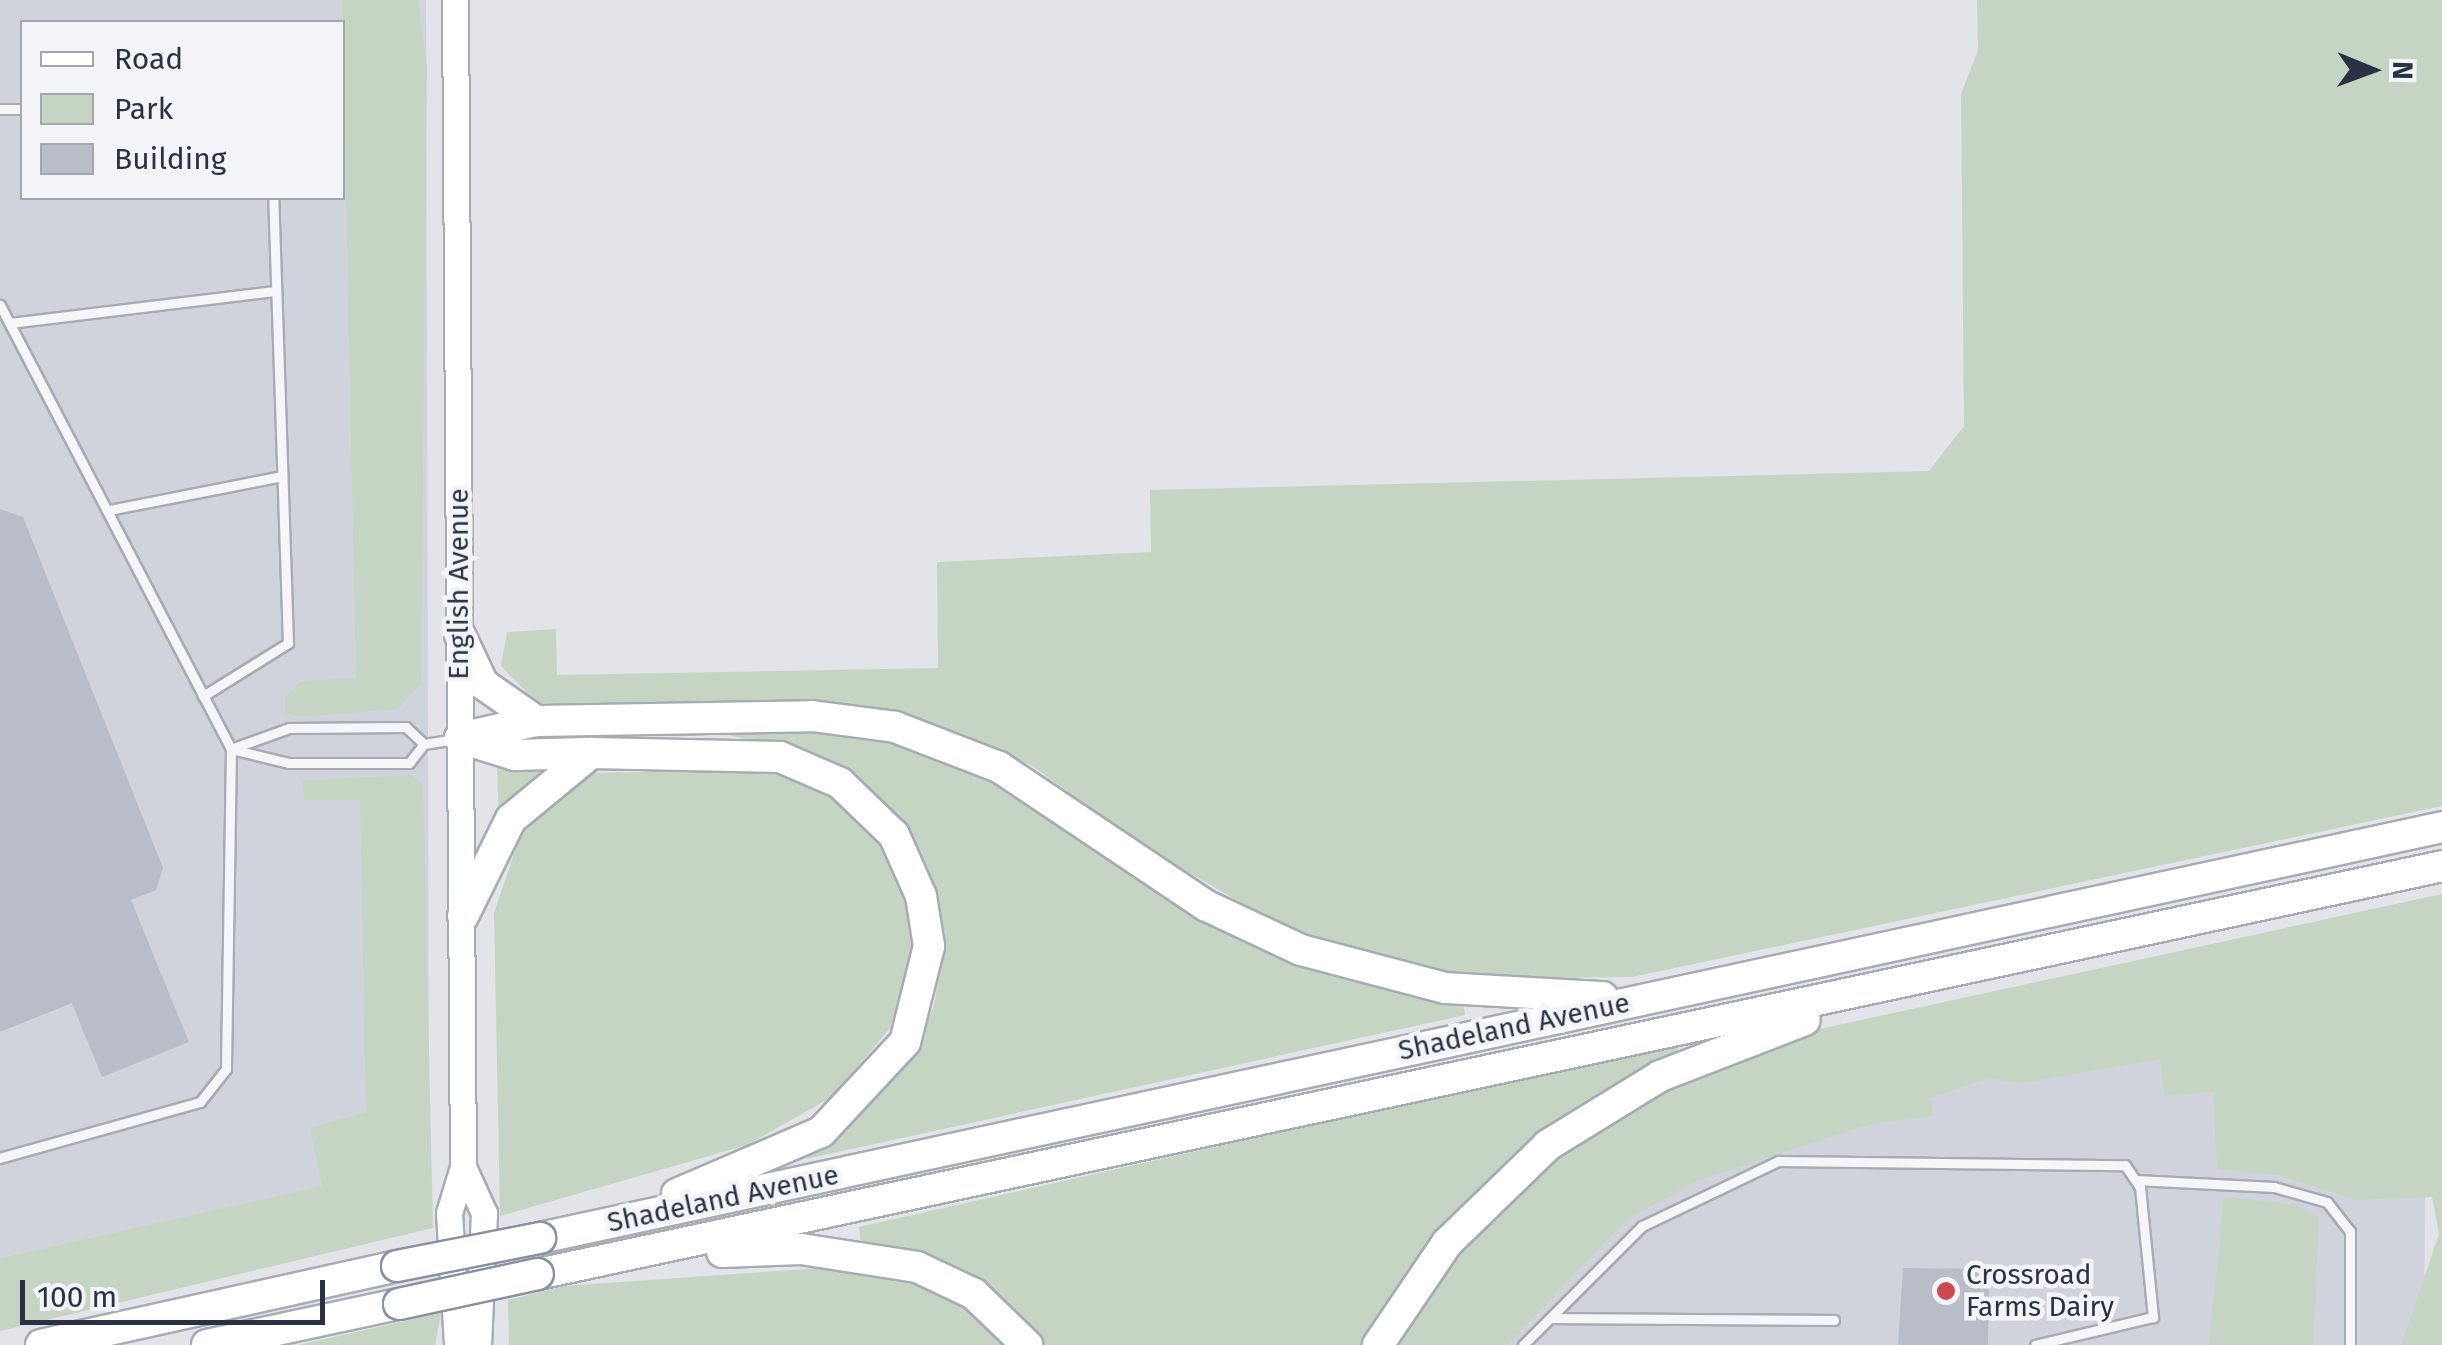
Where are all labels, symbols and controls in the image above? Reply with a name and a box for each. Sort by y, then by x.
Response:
legend [20,20,345,200]
north arrow [2322,20,2422,120]
text: Road [114,41,183,77]
text: N [2386,61,2419,80]
text: Park [114,91,173,127]
text: Building [114,141,226,177]
street label: English Avenue [442,488,476,680]
street label: Shadeland Avenue [1395,986,1633,1068]
street label: Shadeland Avenue [604,1158,842,1240]
place label: Crossroad Farms Dairy [1966,1258,2114,1324]
scale bar [25,1260,330,1322]
text: 100 m [37,1279,117,1315]
marker: Crossroad Farms Dairy [1935,1280,1957,1302]

